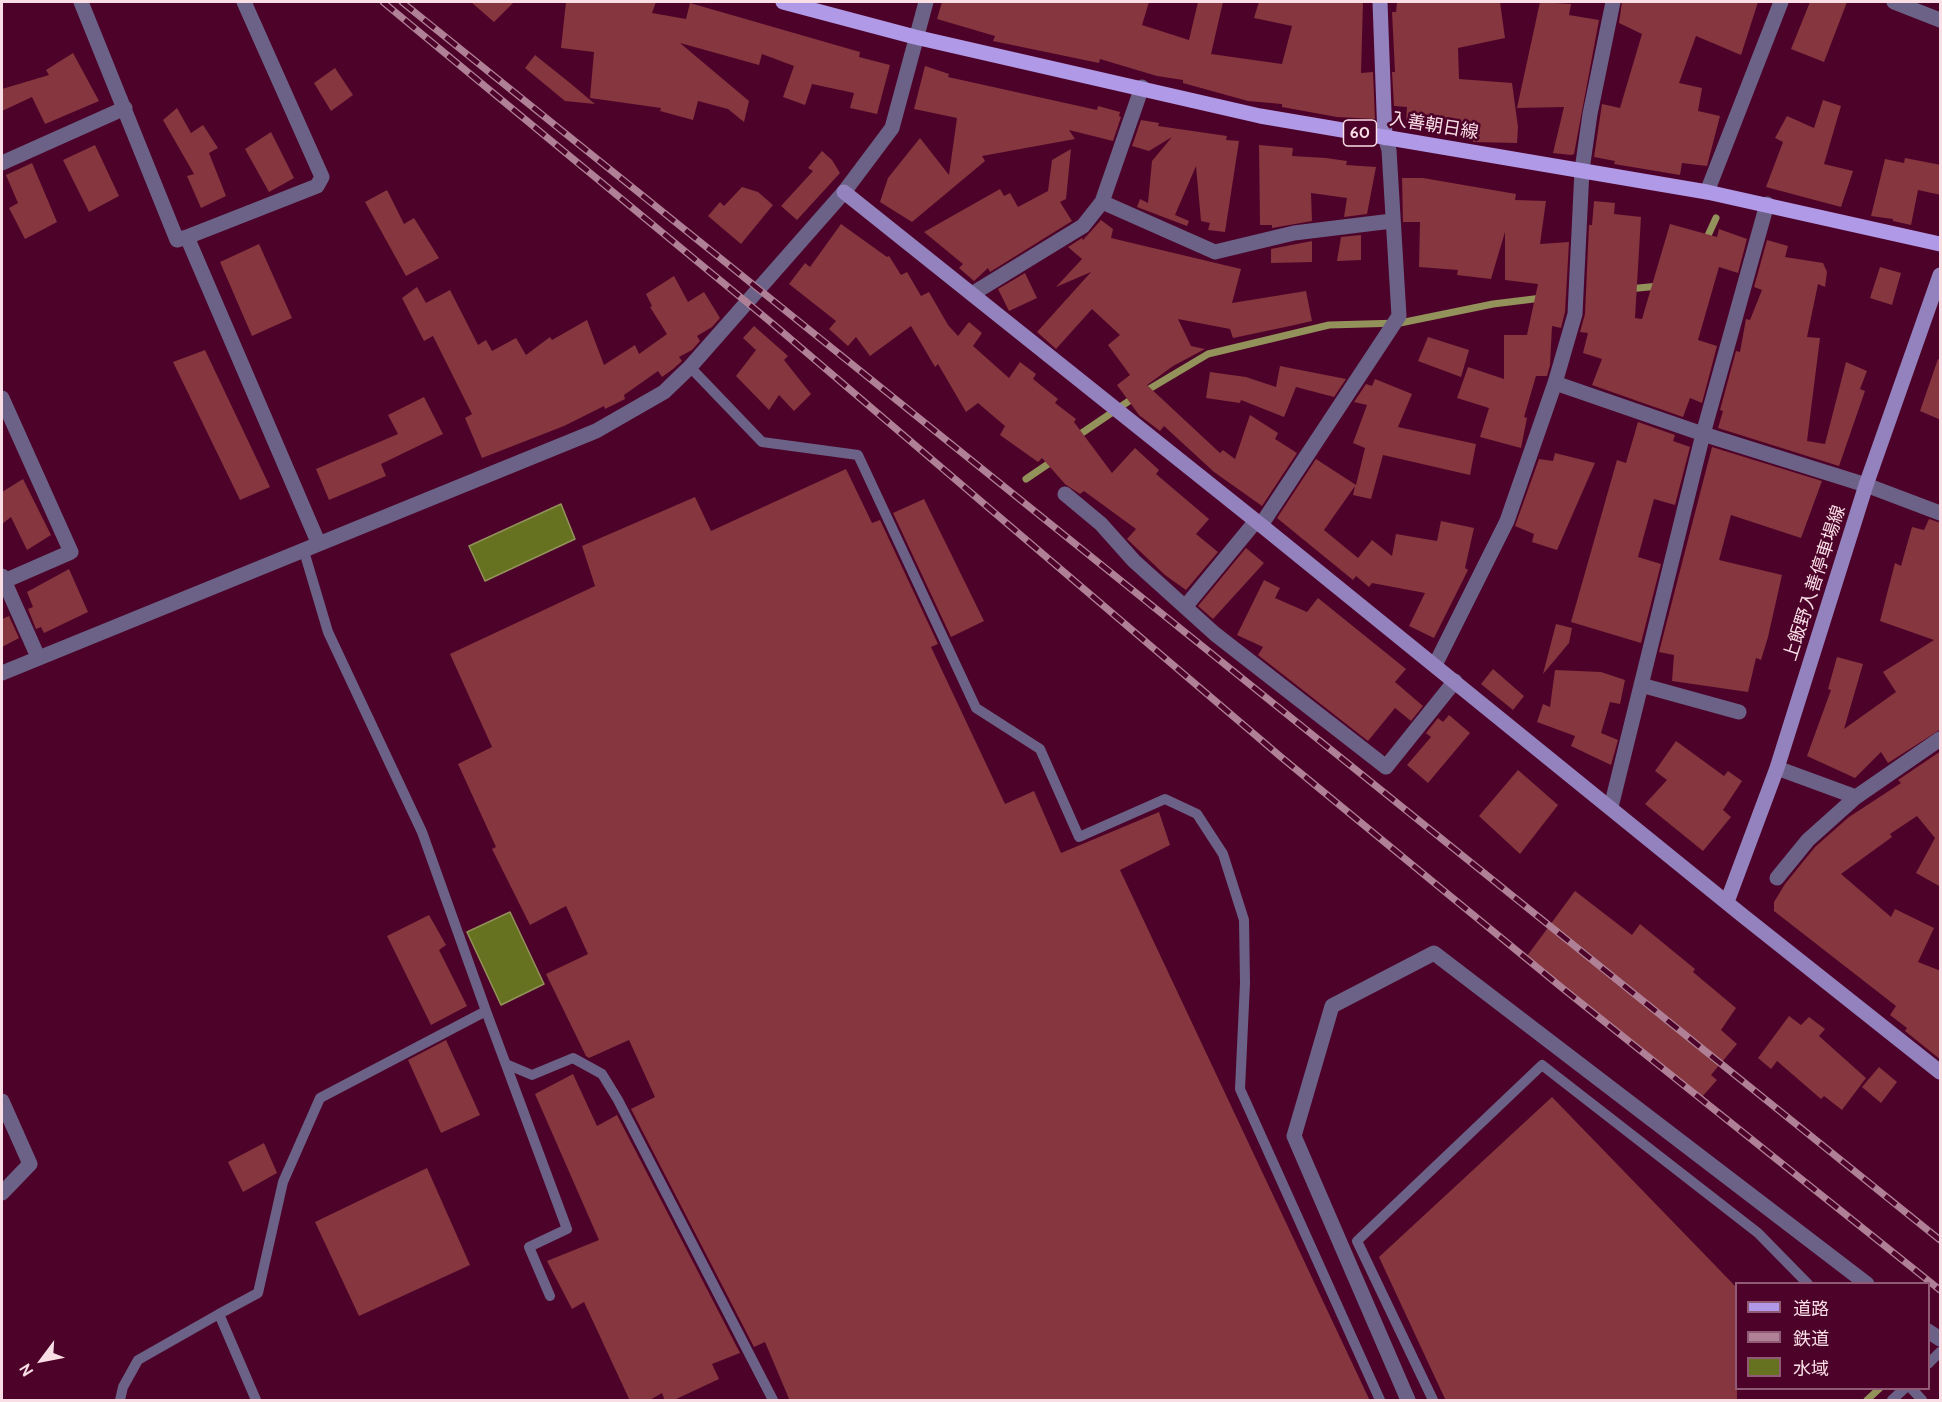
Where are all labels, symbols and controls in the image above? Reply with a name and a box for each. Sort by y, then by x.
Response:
street label: 入善朝日線 [1388,108,1480,144]
road number: 60 [1344,120,1376,146]
street label: 上飯野入善停車場線 [1780,503,1850,663]
legend [1735,1282,1930,1390]
text: 道路 [1793,1298,1829,1320]
text: 鉄道 [1793,1328,1829,1350]
north arrow [12,1330,72,1390]
text: 水域 [1793,1358,1829,1380]
text: N [15,1360,37,1380]

